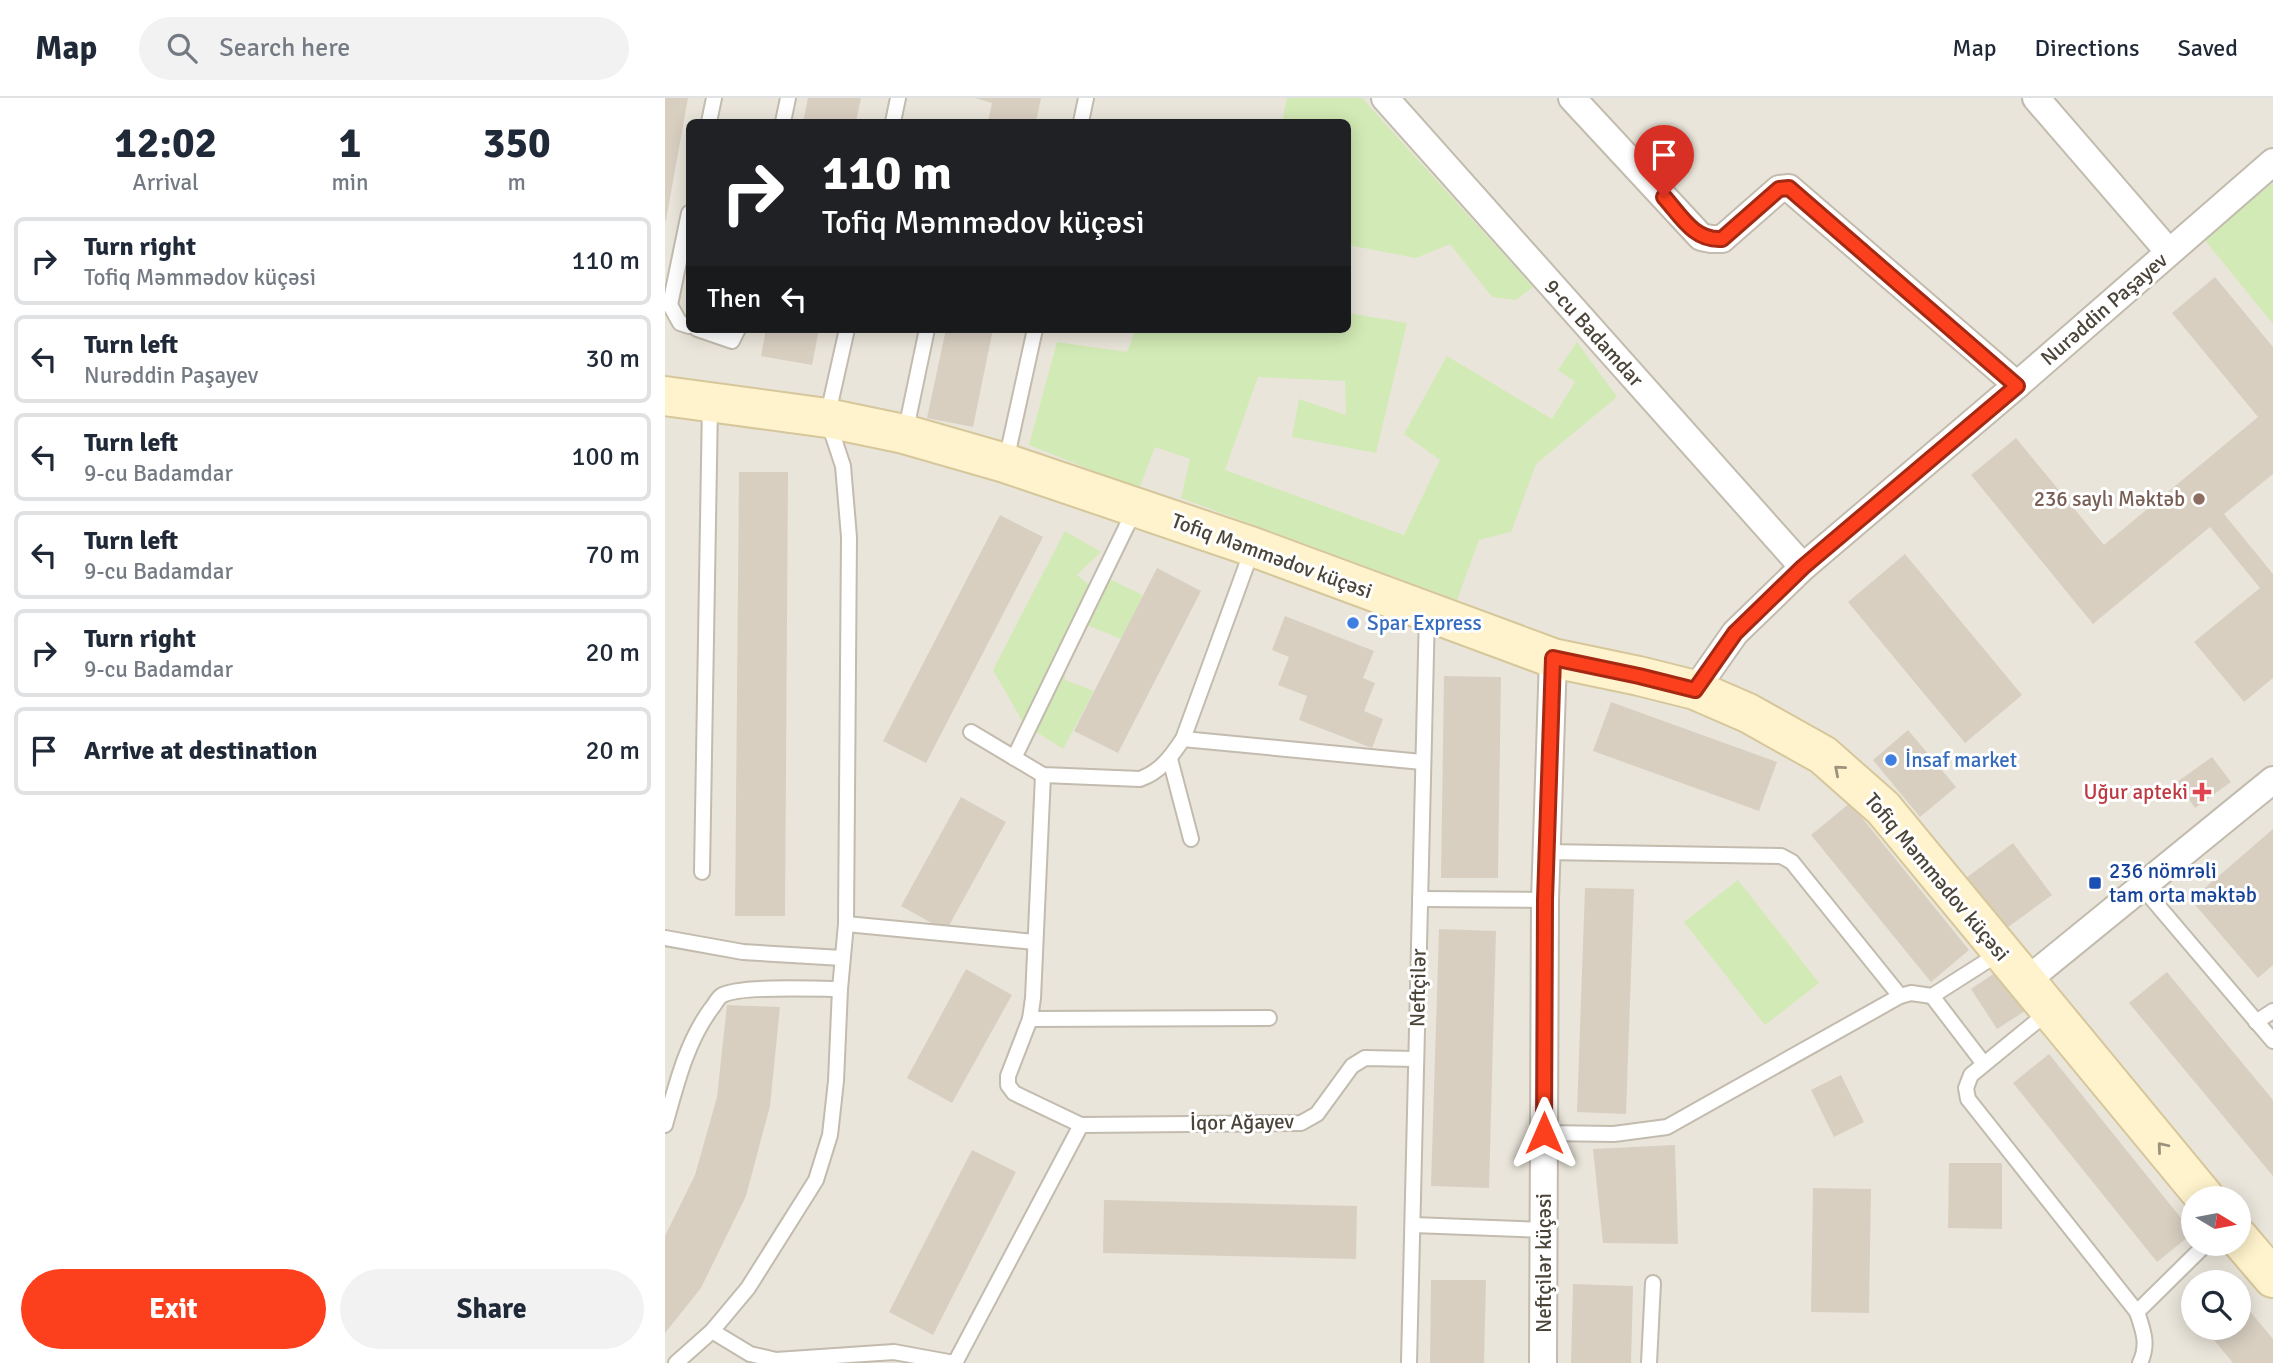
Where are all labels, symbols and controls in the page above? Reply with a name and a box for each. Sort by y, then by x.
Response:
search box [139,17,629,80]
text: Map [35,28,97,69]
icon: search [163,29,201,67]
text: Search here [219,32,350,64]
text: Map [1952,33,1997,63]
text: Directions [2035,33,2140,63]
text: Saved [2178,33,2238,63]
text: 12:02 [114,118,217,169]
text: 1 [339,118,361,169]
text: 350 [483,118,551,169]
pin [1634,125,1694,197]
icon: arrive [1645,136,1683,174]
text: 110 m [822,143,952,203]
icon: right [707,147,798,238]
text: Arrival [133,168,199,197]
text: min [331,168,369,197]
text: m [508,168,526,197]
text: Tofiq Məmmədov küçəsi [822,203,1145,242]
text: Turn right [84,231,196,263]
icon: right [25,242,63,280]
text: 110 m [571,245,640,277]
street label: Nurəddin Paşayev [2035,247,2173,371]
text: Tofiq Məmmədov küçəsi [84,263,316,292]
street label: 9-cu Badamdar [1539,274,1649,392]
icon: left [775,280,813,318]
text: Then [707,283,761,315]
text: Turn left [84,329,178,361]
icon: left [25,340,63,378]
text: 30 m [585,343,640,375]
text: Nurəddin Paşayev [84,361,258,390]
text: Turn left [84,427,178,459]
icon: left [25,438,63,476]
text: 100 m [571,441,640,473]
text: 9-cu Badamdar [84,459,233,488]
place label: 236 saylı Məktəb [2034,486,2185,512]
marker: 236 saylı Məktəb [2191,491,2207,507]
street label: Tofiq Məmmədov küçəsi [1168,508,1376,604]
text: Turn left [84,525,178,557]
icon: left [25,536,63,574]
text: 70 m [585,539,640,571]
text: 9-cu Badamdar [84,557,233,586]
place label: Spar Express [1367,610,1482,636]
marker: Spar Express [1345,615,1361,631]
text: Turn right [84,623,196,655]
icon: right [25,634,63,672]
text: 20 m [585,637,640,669]
text: 9-cu Badamdar [84,655,233,684]
icon: arrive [25,732,63,770]
text: Arrive at destination [84,735,317,767]
text: 20 m [585,735,640,767]
place label: İnsaf market [1905,747,2017,773]
marker: İnsaf market [1883,752,1899,768]
one-way arrow [1834,766,1847,778]
place label: Uğur apteki [2083,779,2188,805]
marker: Uğur apteki [2194,784,2210,800]
street label: Tofiq Məmmədov küçəsi [1859,788,2015,966]
place label: 236 nömrəli tam orta məktəb [2109,858,2257,908]
marker: 236 nömrəli tam orta məktəb [2087,875,2103,891]
street label: Neftçilər [1404,948,1432,1027]
position arrow [1507,1096,1581,1170]
street label: İqor Ağayev [1190,1108,1295,1136]
one-way arrow [2158,1142,2170,1155]
north arrow [2181,1186,2251,1256]
map controls [2181,1186,2251,1340]
street label: Neftçilər küçəsi [1531,1193,1557,1333]
button: Exit [21,1269,326,1349]
button: Share [340,1269,644,1349]
button: search [2181,1270,2251,1340]

